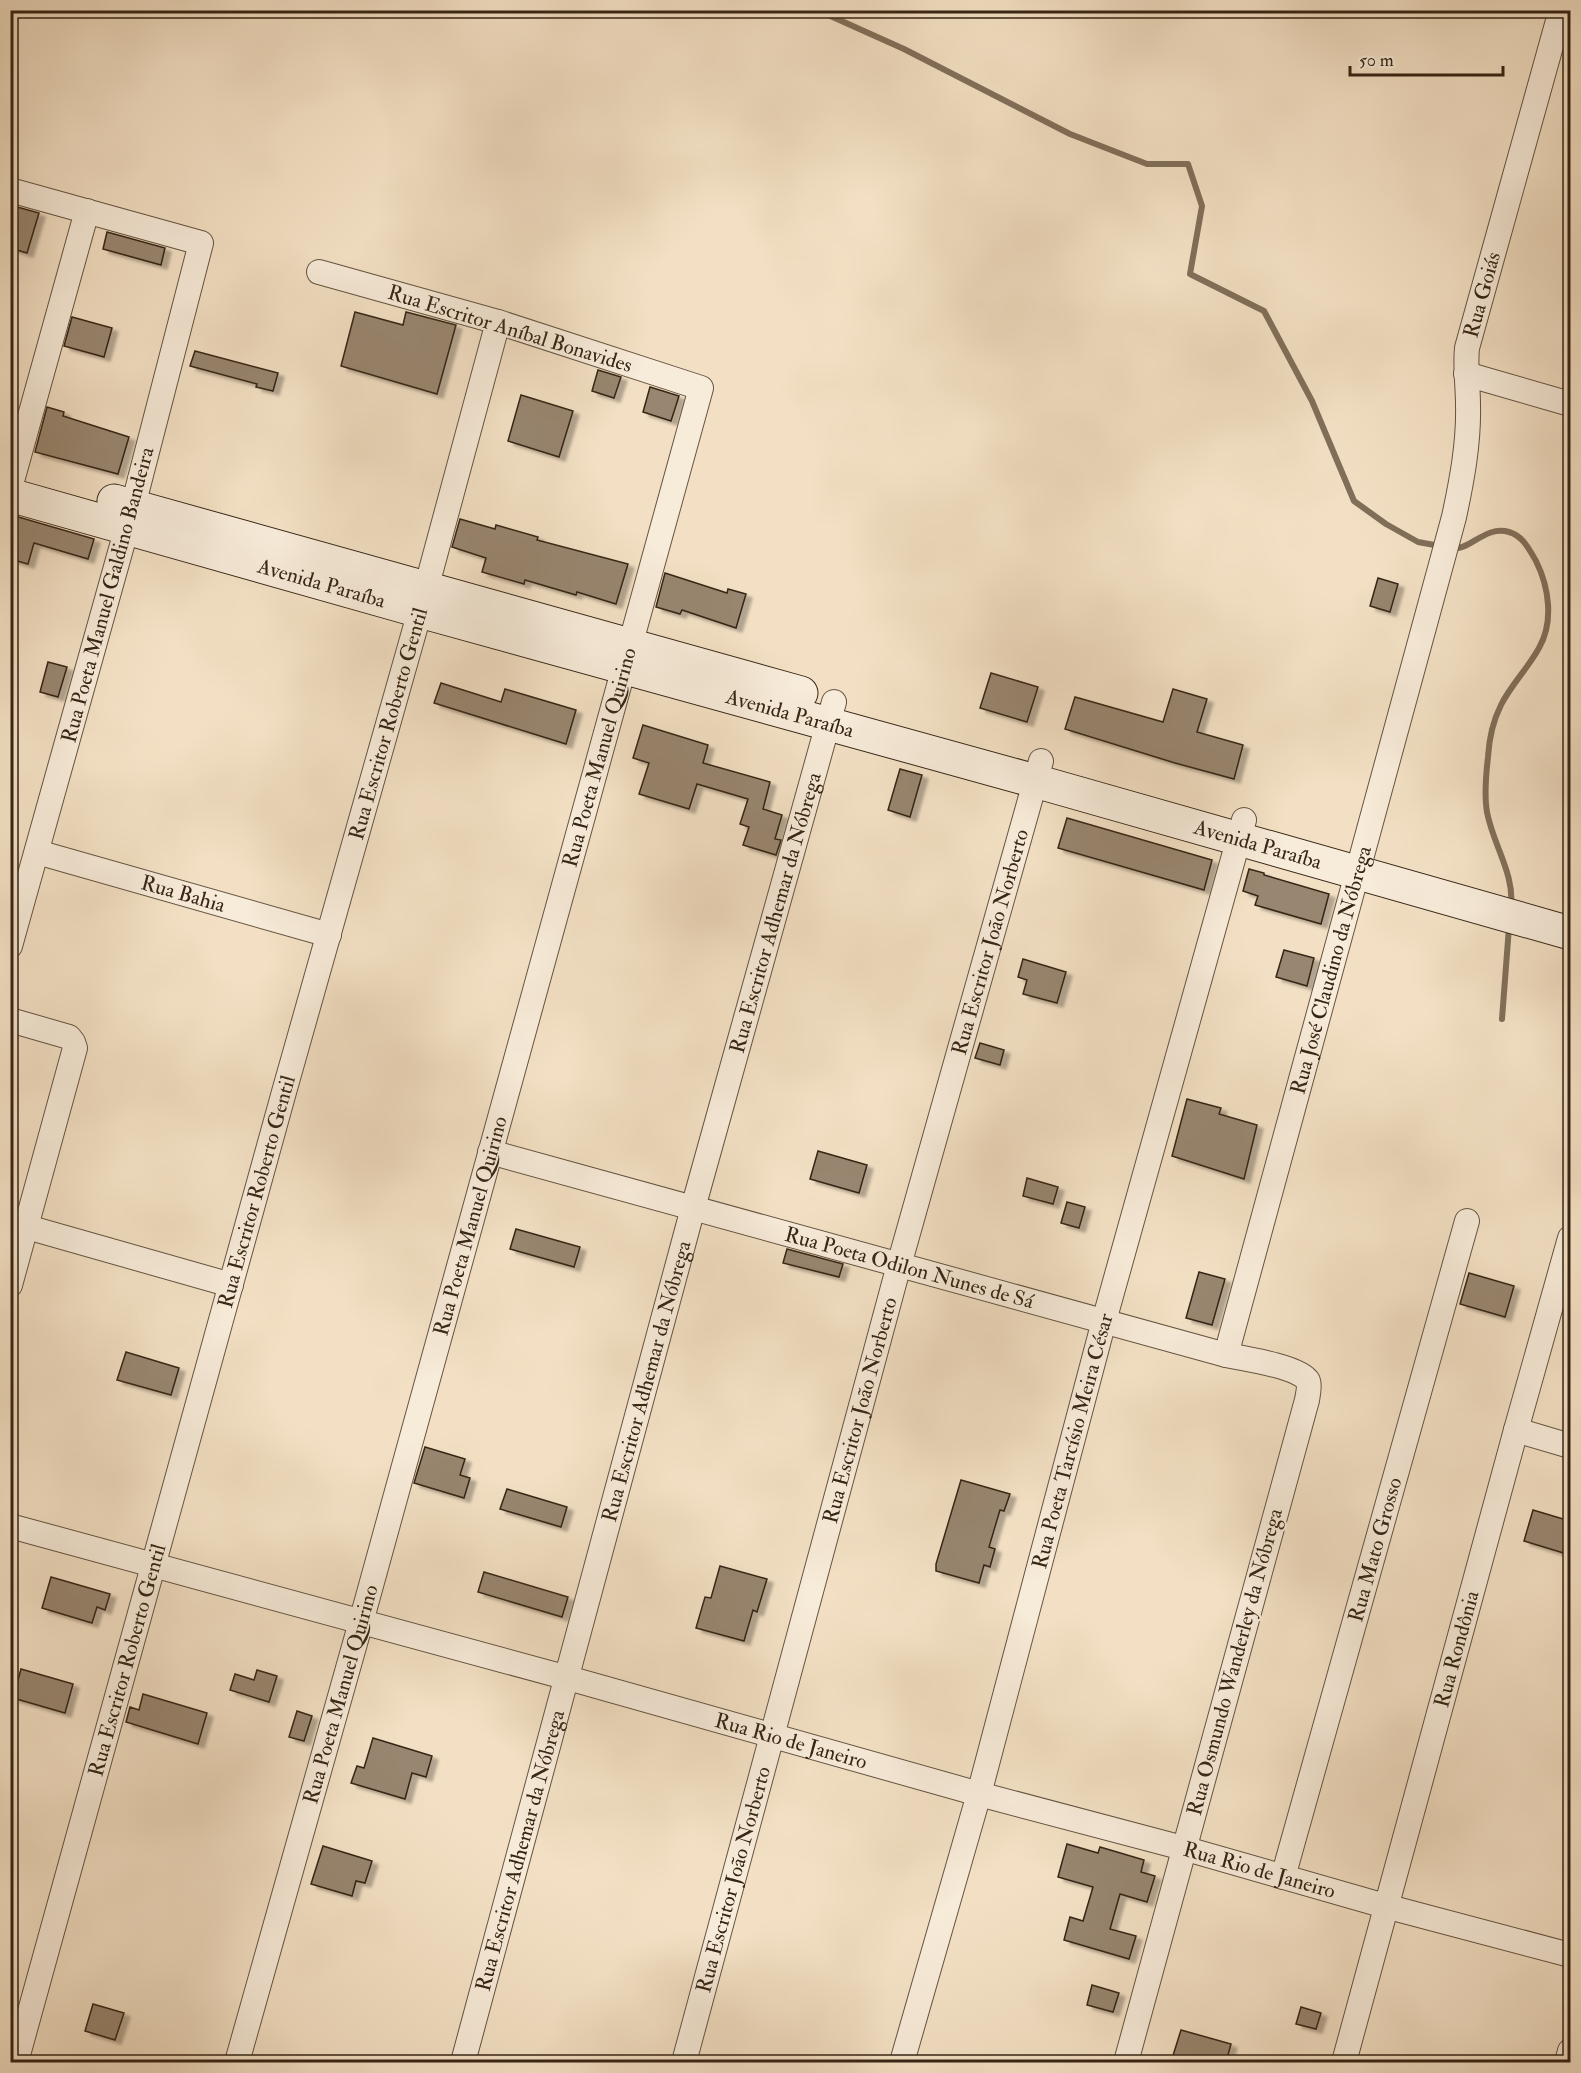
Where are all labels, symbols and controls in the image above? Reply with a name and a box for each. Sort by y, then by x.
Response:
scale bar [1350,39,1503,77]
text: 50 m [1359,49,1394,72]
street label: Rua Goiás [1457,249,1507,341]
street label: Rua Escritor Aníbal Bonavides [385,279,635,379]
street label: Rua Poeta Manuel Galdino Bandeira [55,444,161,746]
street label: Avenida Paraíba [254,552,389,614]
street label: Rua Escritor Roberto Gentil [342,604,434,843]
street label: Rua Poeta Manuel Quirino [556,644,642,870]
street label: Avenida Paraíba [722,682,857,744]
street label: Rua Escritor Adhemar da Nóbrega [723,769,827,1056]
street label: Avenida Paraíba [1190,813,1325,875]
street label: Rua Escritor João Norberto [945,826,1035,1058]
street label: Rua José Claudino da Nóbrega [1284,842,1378,1097]
street label: Rua Bahia [138,869,229,918]
street label: Rua Escritor Roberto Gentil [211,1072,302,1311]
street label: Rua Poeta Manuel Quirino [427,1113,513,1339]
street label: Rua Poeta Odilon Nunes de Sá [782,1220,1037,1315]
street label: Rua Escritor Adhemar da Nóbrega [596,1237,697,1525]
street label: Rua Escritor João Norberto [816,1294,903,1527]
street label: Rua Poeta Tarcísio Meira César [1026,1310,1119,1572]
street label: Rua Mato Grosso [1342,1474,1408,1625]
street label: Rua Osmundo Wanderley da Nóbrega [1181,1505,1289,1818]
street label: Rua Escritor Roberto Gentil [82,1540,172,1779]
street label: Rua Poeta Manuel Quirino [297,1582,384,1807]
street label: Rua Rondônia [1428,1587,1485,1710]
street label: Rua Escritor Adhemar da Nóbrega [469,1707,571,1994]
street label: Rua Rio de Janeiro [712,1707,870,1775]
street label: Rua Escritor João Norberto [690,1763,777,1996]
street label: Rua Rio de Janeiro [1180,1835,1339,1905]

